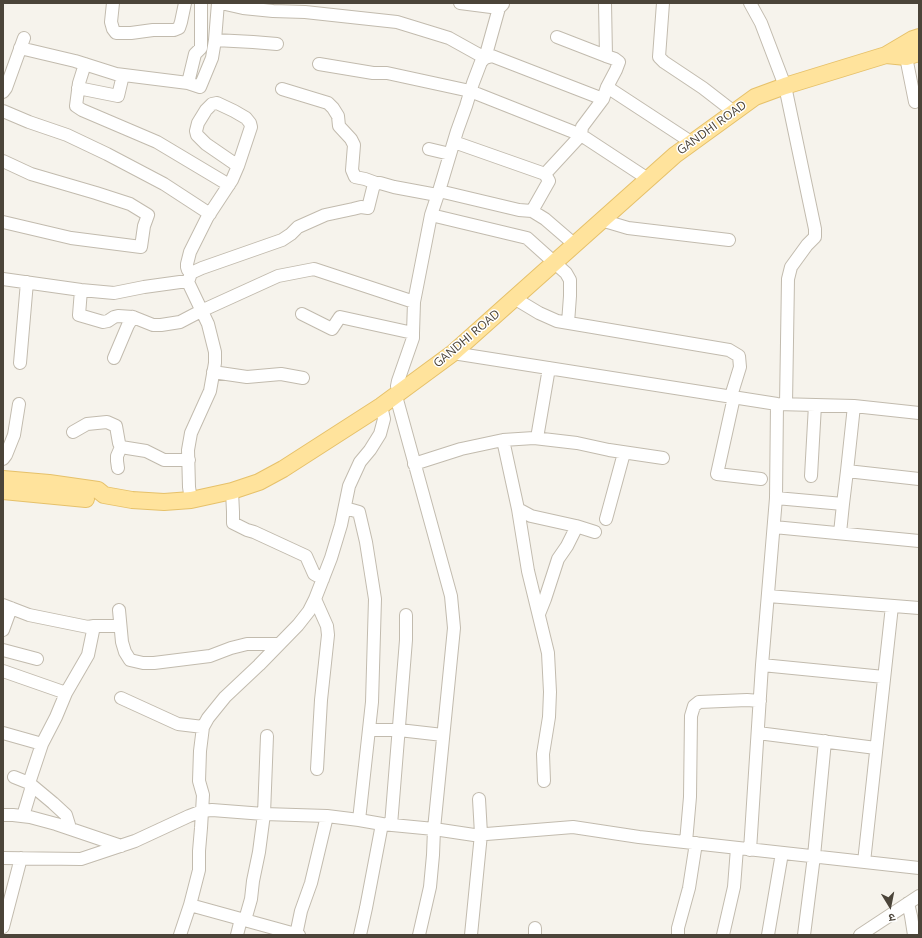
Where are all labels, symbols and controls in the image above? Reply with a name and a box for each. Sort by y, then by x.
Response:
street label: GANDHI ROAD [674,98,750,158]
street label: GANDHI ROAD [431,307,503,371]
north arrow [870,886,910,926]
text: उ [888,910,897,926]

